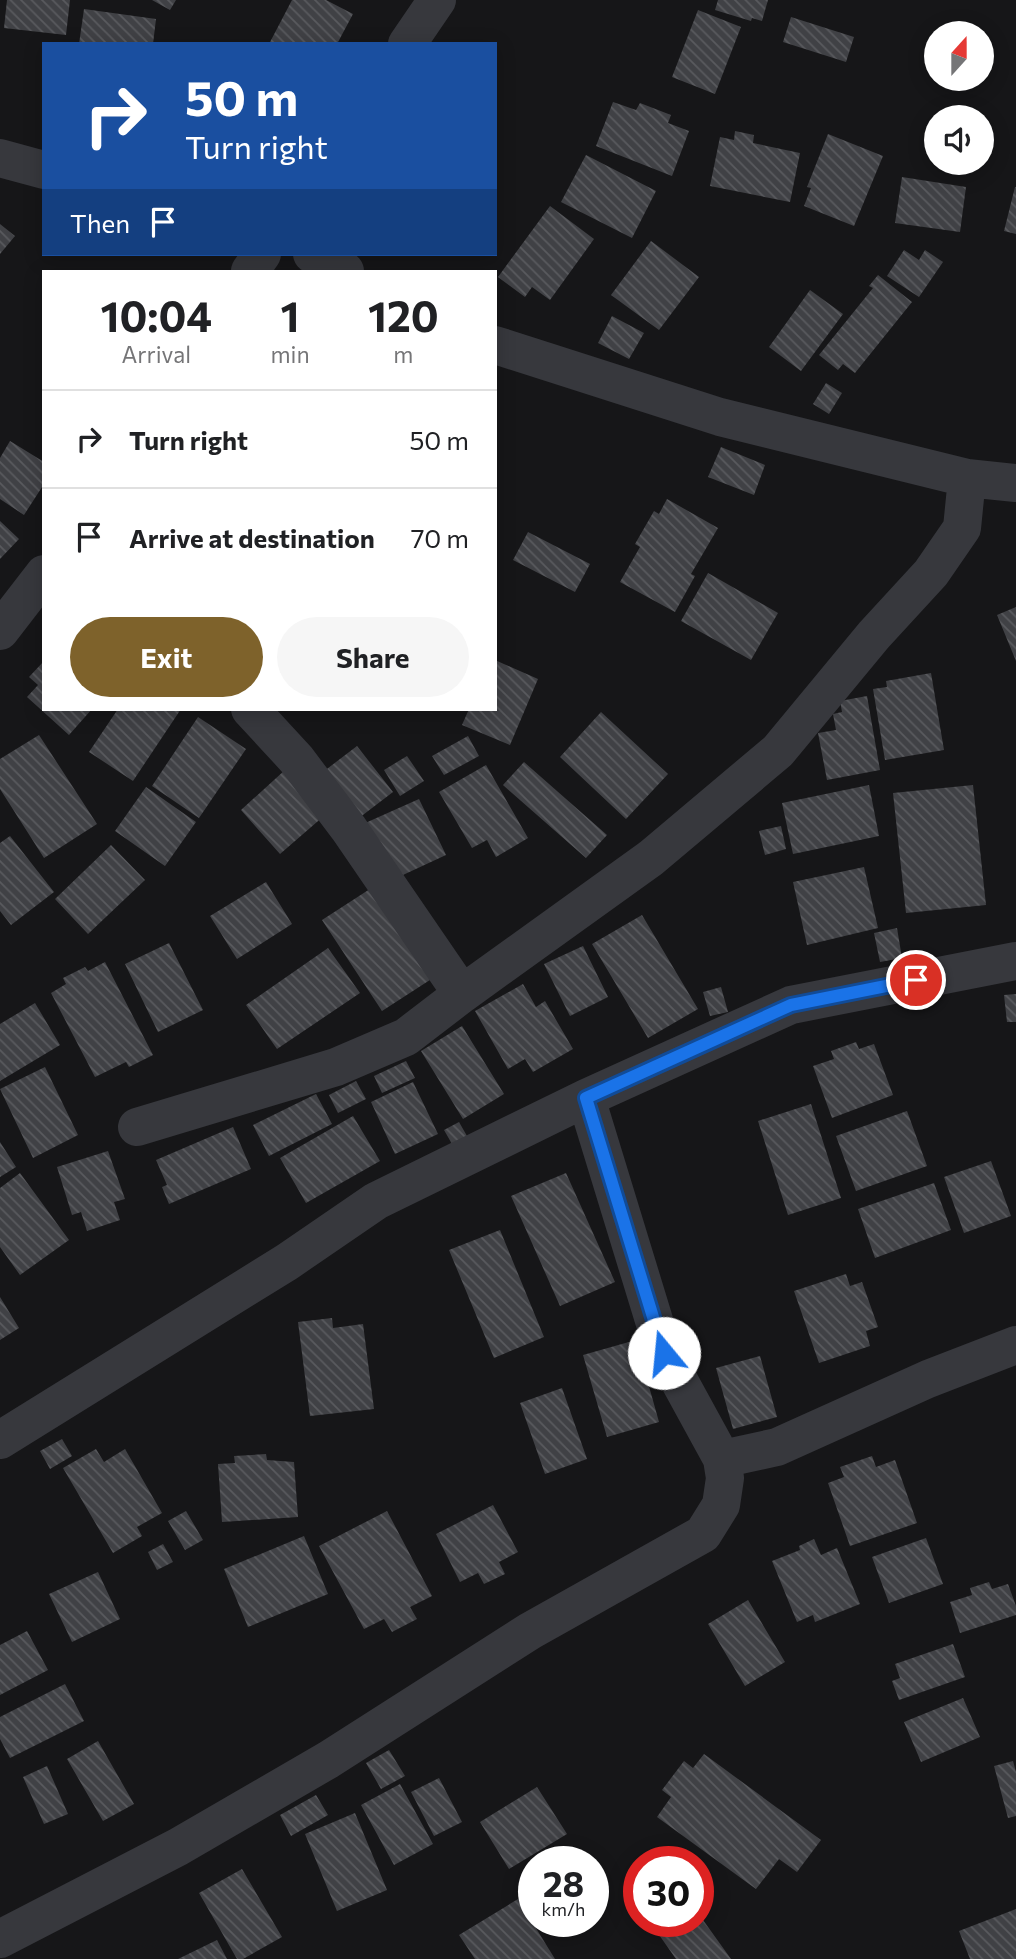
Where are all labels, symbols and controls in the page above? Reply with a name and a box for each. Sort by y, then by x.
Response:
north arrow [924,21,994,91]
map controls [924,21,994,175]
text: 50 m [185,66,298,126]
icon: right [70,70,161,161]
button: sound [924,105,994,175]
text: Turn right [185,126,328,166]
icon: arrive [144,203,182,241]
text: Then [70,207,130,238]
text: 10:04 [100,289,212,341]
text: 1 [281,289,300,341]
text: 120 [368,289,439,341]
text: Arrival [121,340,191,368]
text: min [270,340,310,368]
text: m [393,340,413,368]
icon: right [70,420,108,458]
text: Turn right [129,424,248,455]
text: 50 m [409,424,469,455]
icon: arrive [70,518,108,556]
text: Arrive at destination [129,522,375,553]
text: 70 m [411,522,469,553]
button: Exit [70,617,263,697]
button: Share [277,617,469,697]
pin [886,950,946,1010]
icon: arrive [897,961,935,999]
position arrow [627,1316,701,1390]
speed limit sign: 30 [623,1846,714,1937]
text: 28 [543,1861,584,1904]
text: km/h [542,1898,585,1920]

